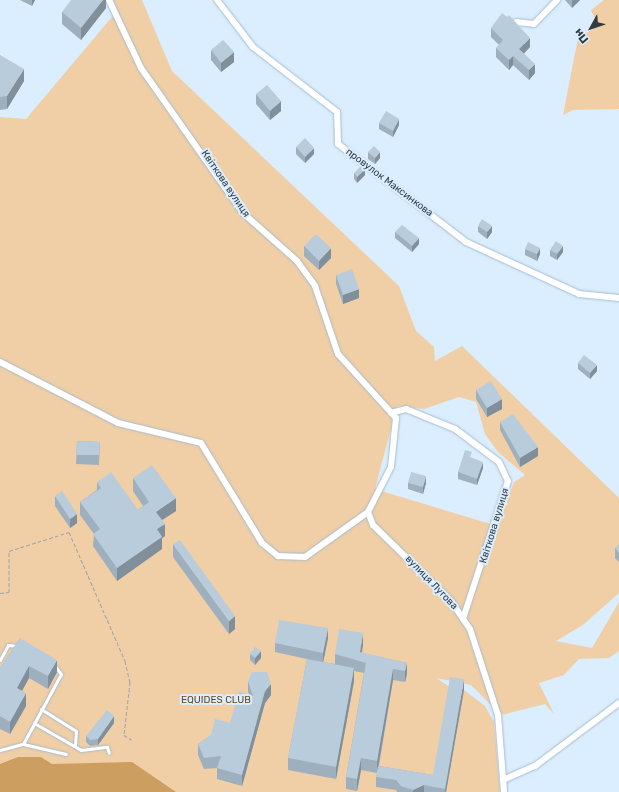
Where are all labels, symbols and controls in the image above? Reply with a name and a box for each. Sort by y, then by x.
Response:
north arrow [571,8,611,48]
text: Пн [572,26,591,46]
street label: провулок Максинкова [343,146,435,220]
street label: Квіткова вулиця [198,148,252,220]
street label: Квіткова вулиця [478,487,512,565]
street label: вулиця Лугова [402,554,460,612]
park label: EQUIDES CLUB [181,695,251,707]

